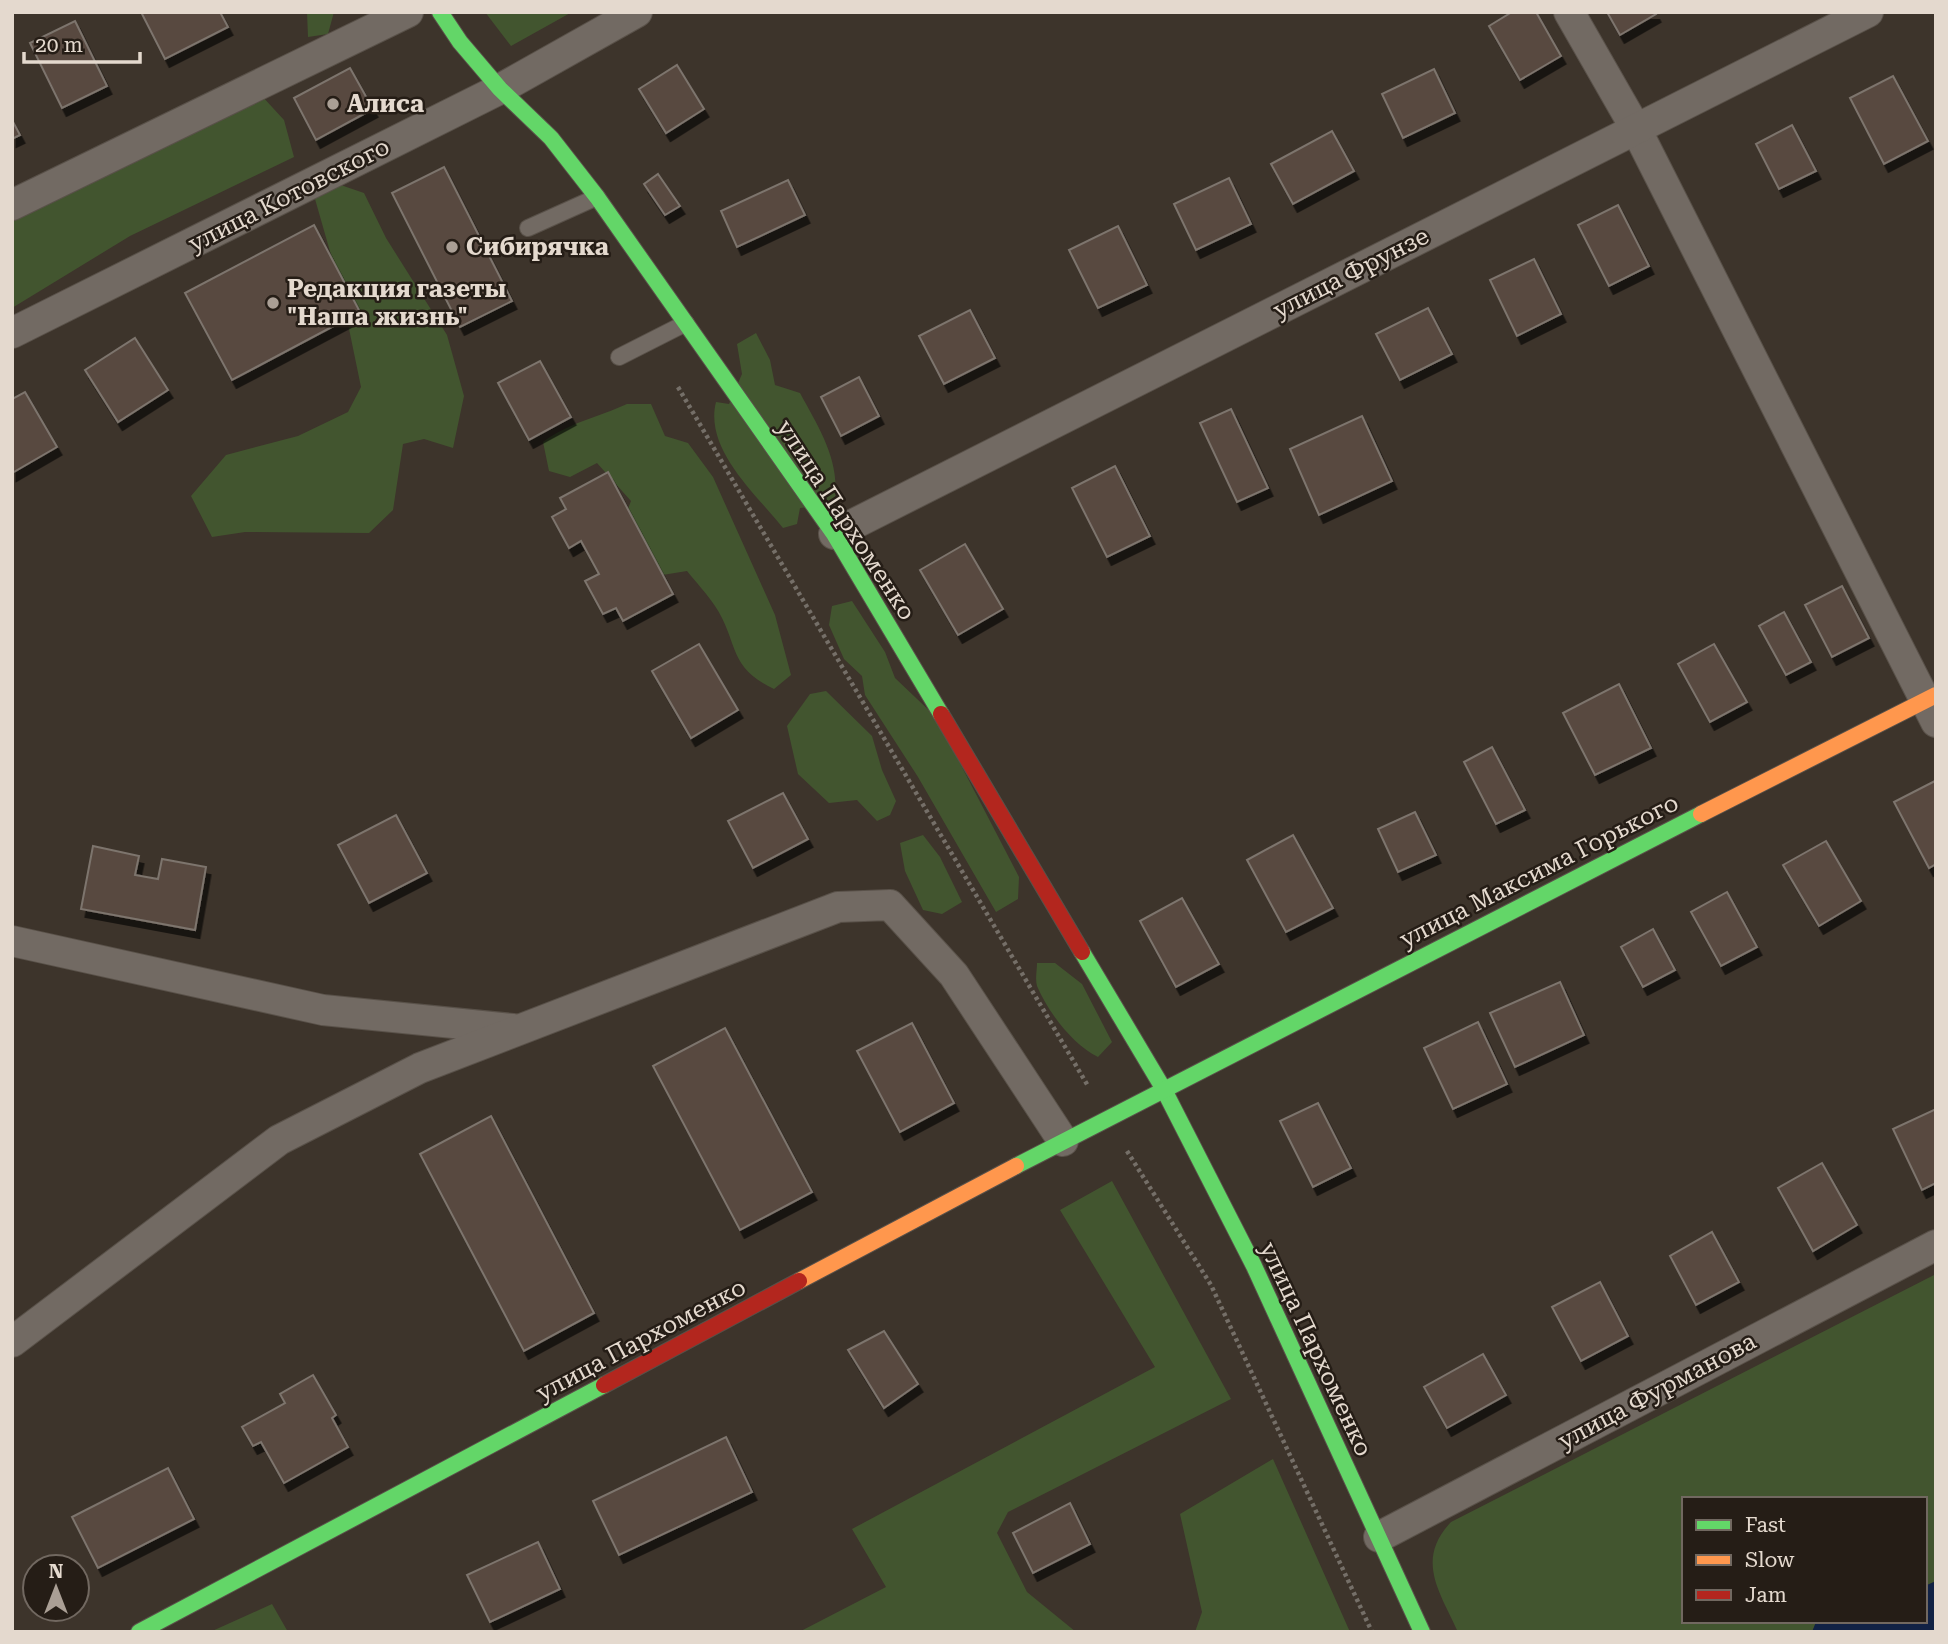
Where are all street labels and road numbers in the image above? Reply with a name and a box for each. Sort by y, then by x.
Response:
street label: улица Котовского [184,132,394,258]
street label: улица Фрунзе [1268,222,1434,324]
street label: улица Пархоменко [771,415,921,625]
street label: улица Максима Горького [1395,788,1683,954]
street label: улица Пархоменко [1254,1237,1378,1461]
street label: улица Пархоменко [531,1273,751,1407]
street label: улица Фурманова [1553,1327,1761,1455]

